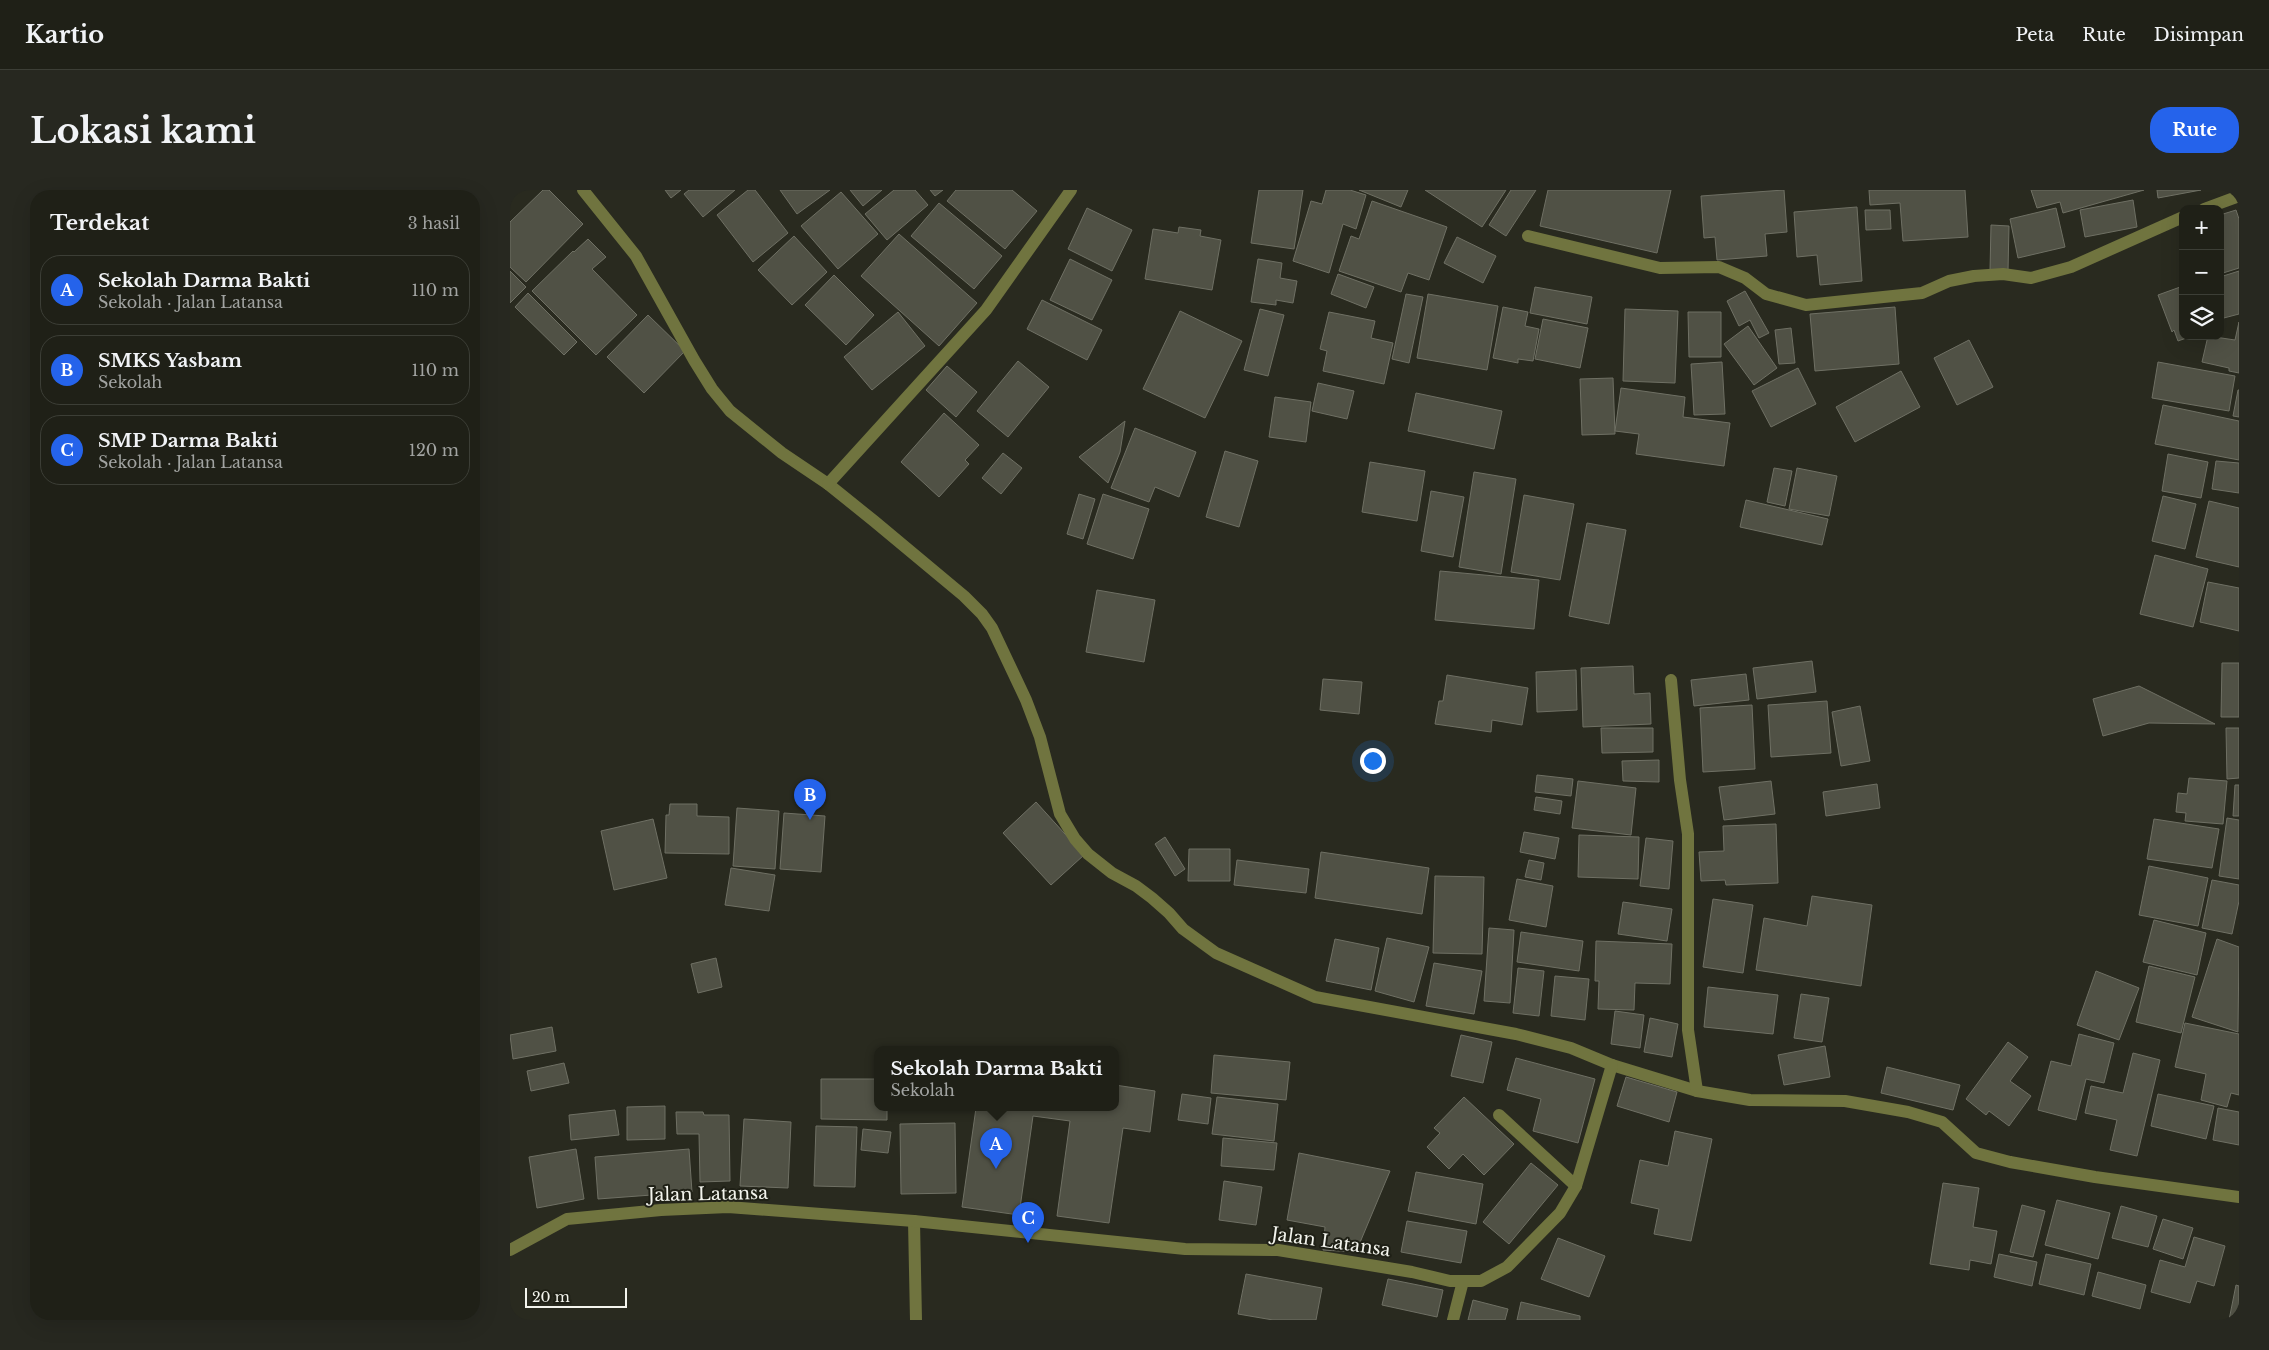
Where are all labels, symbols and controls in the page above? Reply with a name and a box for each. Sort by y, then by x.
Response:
text: Kartio [25,20,104,49]
text: Peta [2015,24,2054,46]
text: Rute [2082,24,2126,46]
text: Disimpan [2154,24,2244,46]
button: Rute [2150,107,2239,153]
text: Lokasi kami [30,109,256,152]
map controls [2179,205,2224,340]
button: + [2179,205,2224,250]
text: Terdekat [50,210,149,236]
text: 3 hasil [408,213,460,233]
button: − [2179,250,2224,295]
text: Sekolah Darma Bakti [98,269,310,292]
text: A [61,280,73,300]
text: 110 m [412,280,459,300]
text: Sekolah · Jalan Latansa [98,292,283,312]
button: layers [2179,295,2224,340]
text: SMKS Yasbam [98,349,242,372]
text: B [61,360,73,380]
text: 110 m [412,360,459,380]
text: Sekolah [98,372,162,392]
text: SMP Darma Bakti [98,429,278,452]
text: C [60,440,74,460]
text: 120 m [409,440,459,460]
text: Sekolah · Jalan Latansa [98,452,283,472]
your location [1360,748,1386,774]
pin: B [794,779,826,820]
popup [874,1046,1119,1111]
text: Sekolah Darma Bakti [890,1057,1103,1080]
text: Sekolah [890,1080,955,1100]
pin: A [980,1128,1012,1169]
street label: Jalan Latansa [646,1182,768,1206]
pin: C [1012,1202,1044,1243]
street label: Jalan Latansa [1268,1222,1392,1261]
scale bar [525,1285,628,1308]
text: 20 m [532,1288,570,1306]

